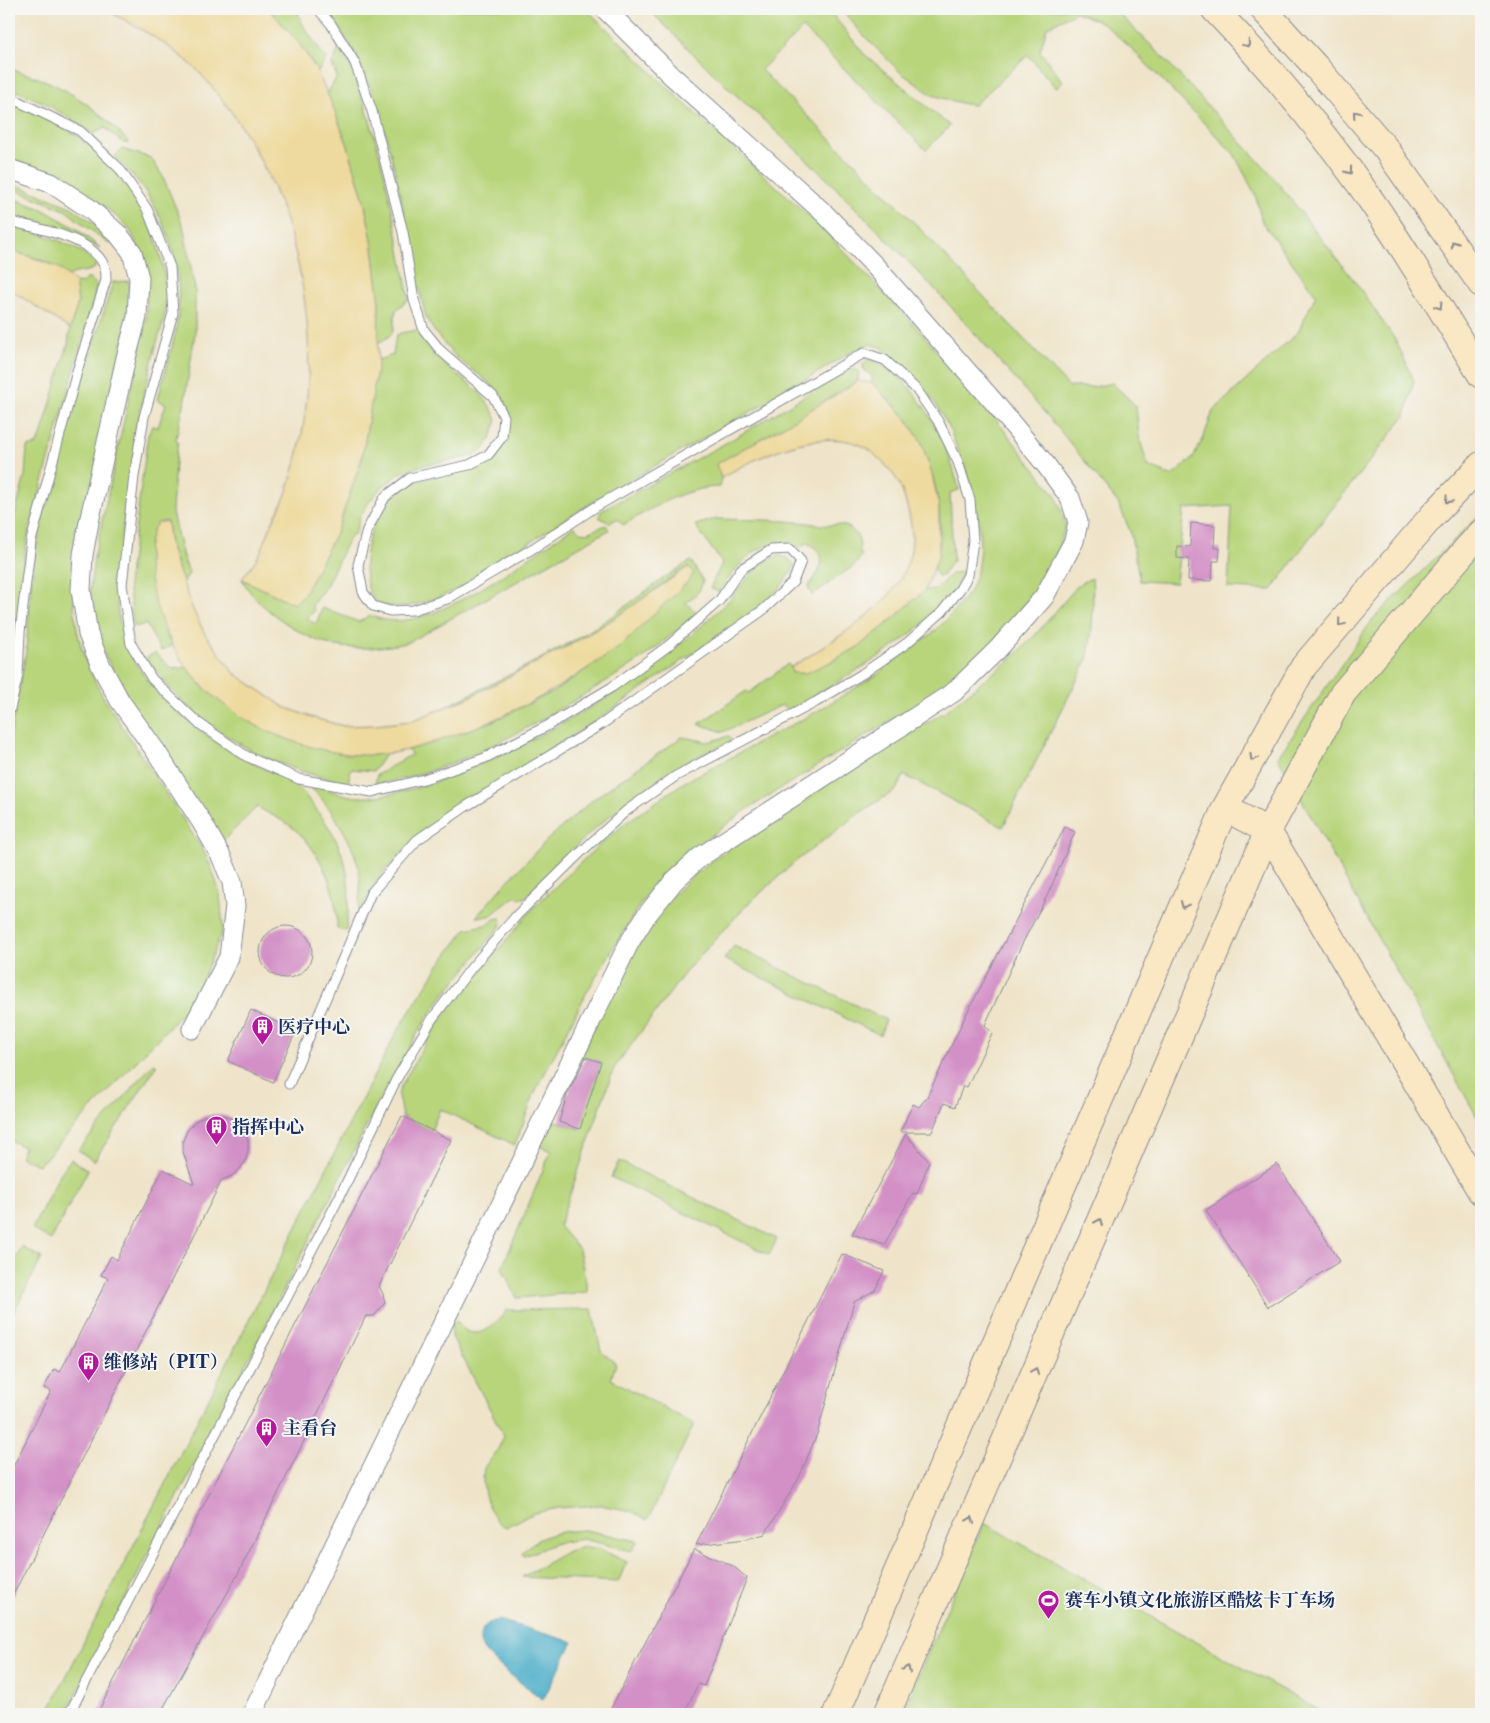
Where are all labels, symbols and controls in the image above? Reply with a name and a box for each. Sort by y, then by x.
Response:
one-way arrow [1241,39,1250,48]
one-way arrow [1353,110,1362,119]
one-way arrow [1343,165,1351,174]
one-way arrow [1451,240,1460,249]
one-way arrow [1432,301,1442,310]
one-way arrow [1444,494,1453,503]
one-way arrow [1338,617,1347,626]
one-way arrow [1249,753,1259,762]
one-way arrow [1179,900,1190,909]
building icon: 医疗中心 [250,1015,274,1046]
place label: 医疗中心 [278,1016,350,1038]
building icon: 指挥中心 [204,1115,228,1146]
place label: 指挥中心 [232,1116,304,1138]
one-way arrow [1093,1218,1104,1227]
building icon: 维修站（PIT） [76,1350,100,1381]
place label: 维修站（PIT） [104,1351,228,1373]
one-way arrow [1029,1367,1040,1376]
building icon: 主看台 [255,1416,279,1447]
place label: 主看台 [283,1417,337,1439]
one-way arrow [964,1516,975,1525]
sports icon: 赛车小镇文化旅游区酷炫卡丁车场 [1037,1588,1061,1619]
place label: 赛车小镇文化旅游区酷炫卡丁车场 [1065,1589,1335,1611]
one-way arrow [901,1666,911,1674]

